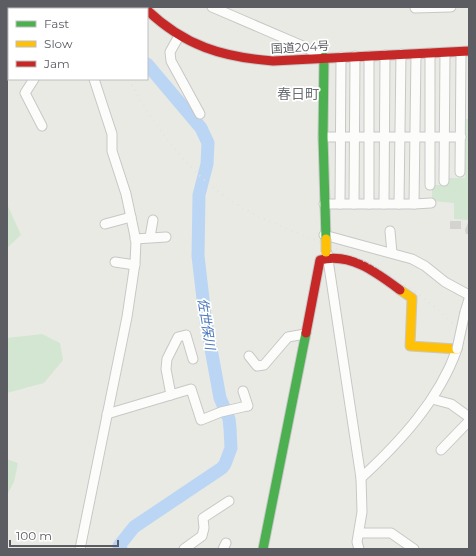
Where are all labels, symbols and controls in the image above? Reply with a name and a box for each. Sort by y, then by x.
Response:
legend [8,8,148,80]
text: Fast [44,16,69,31]
text: Slow [44,36,73,51]
street label: 国道204号 [270,38,330,56]
text: Jam [43,56,70,71]
district label: 春日町 [277,85,319,103]
water label: 佐世保川 [195,297,219,353]
scale bar [10,522,118,548]
text: 100 m [16,528,52,543]

